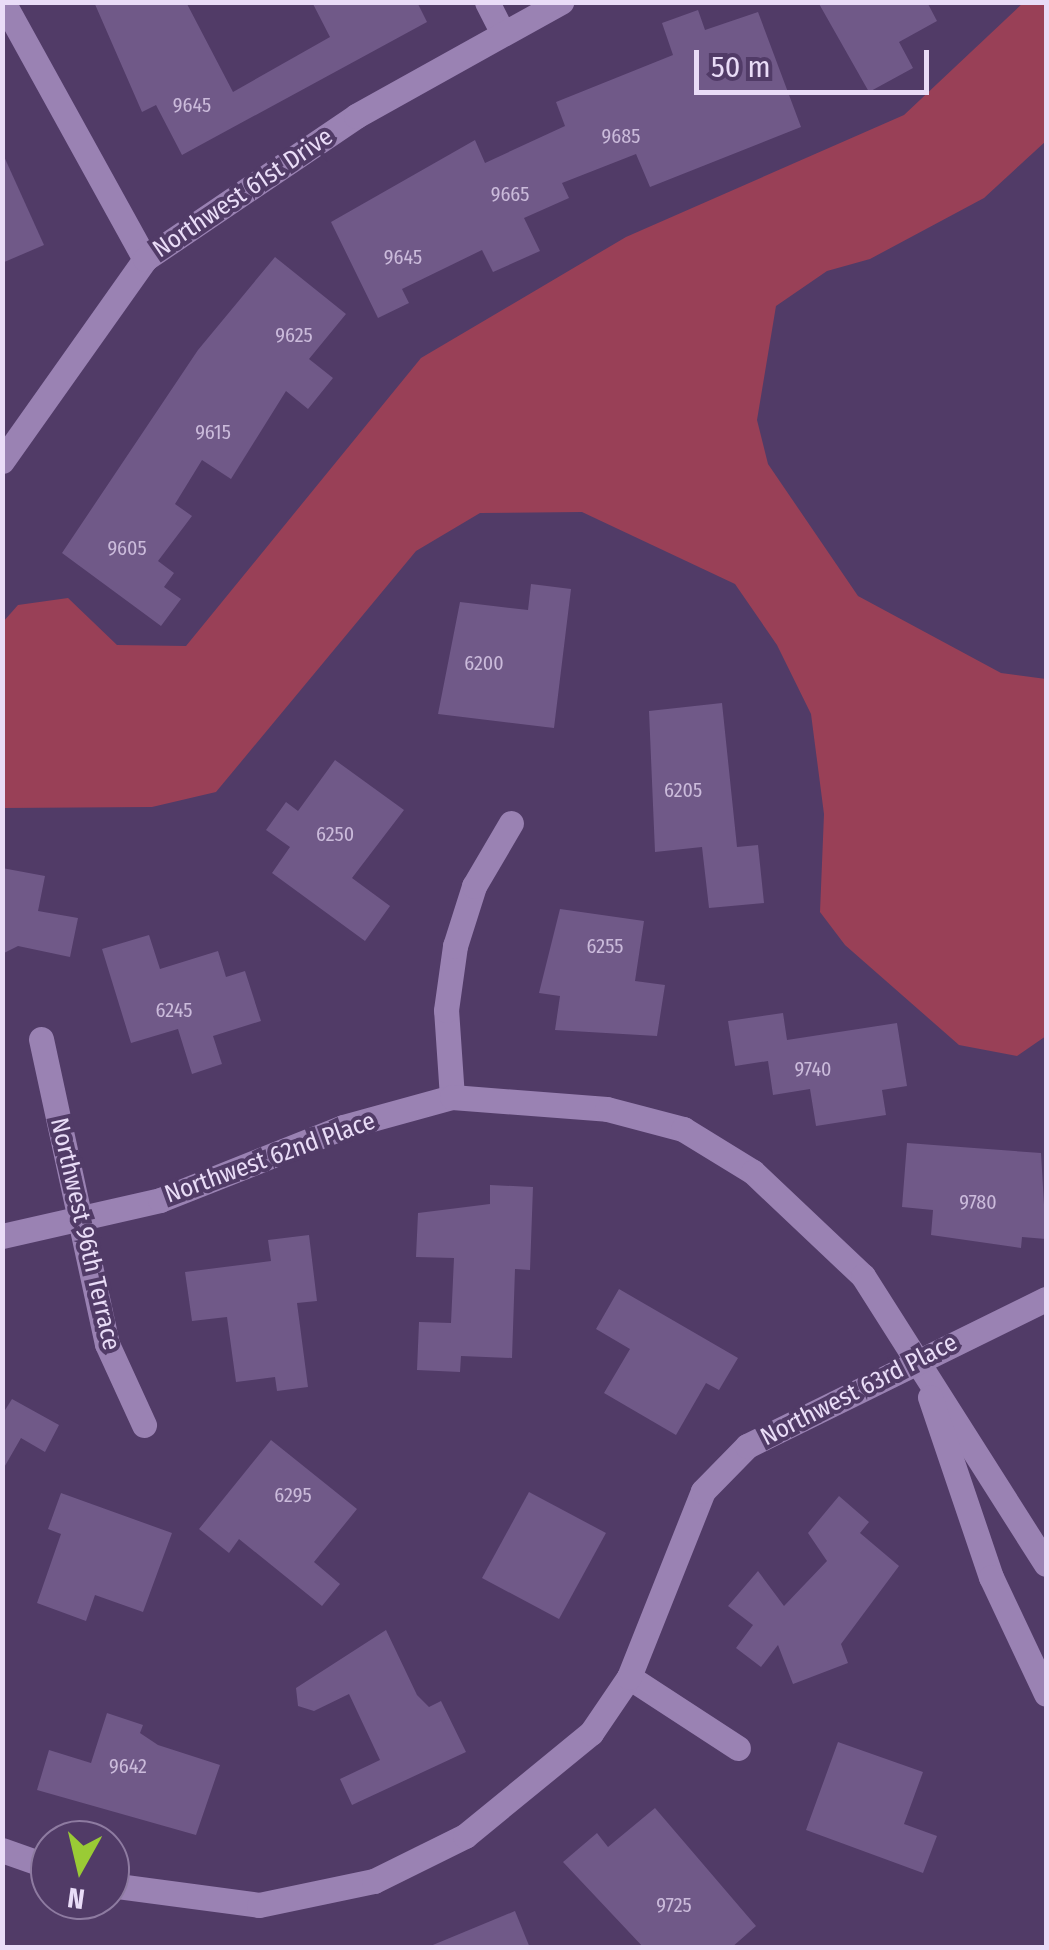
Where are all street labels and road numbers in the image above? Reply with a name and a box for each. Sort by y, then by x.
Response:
street label: Northwest 61st Drive [147,122,339,264]
street label: Northwest 62nd Place [161,1106,379,1210]
street label: Northwest 96th Terrace [44,1115,126,1353]
street label: Northwest 63rd Place [756,1327,962,1453]

